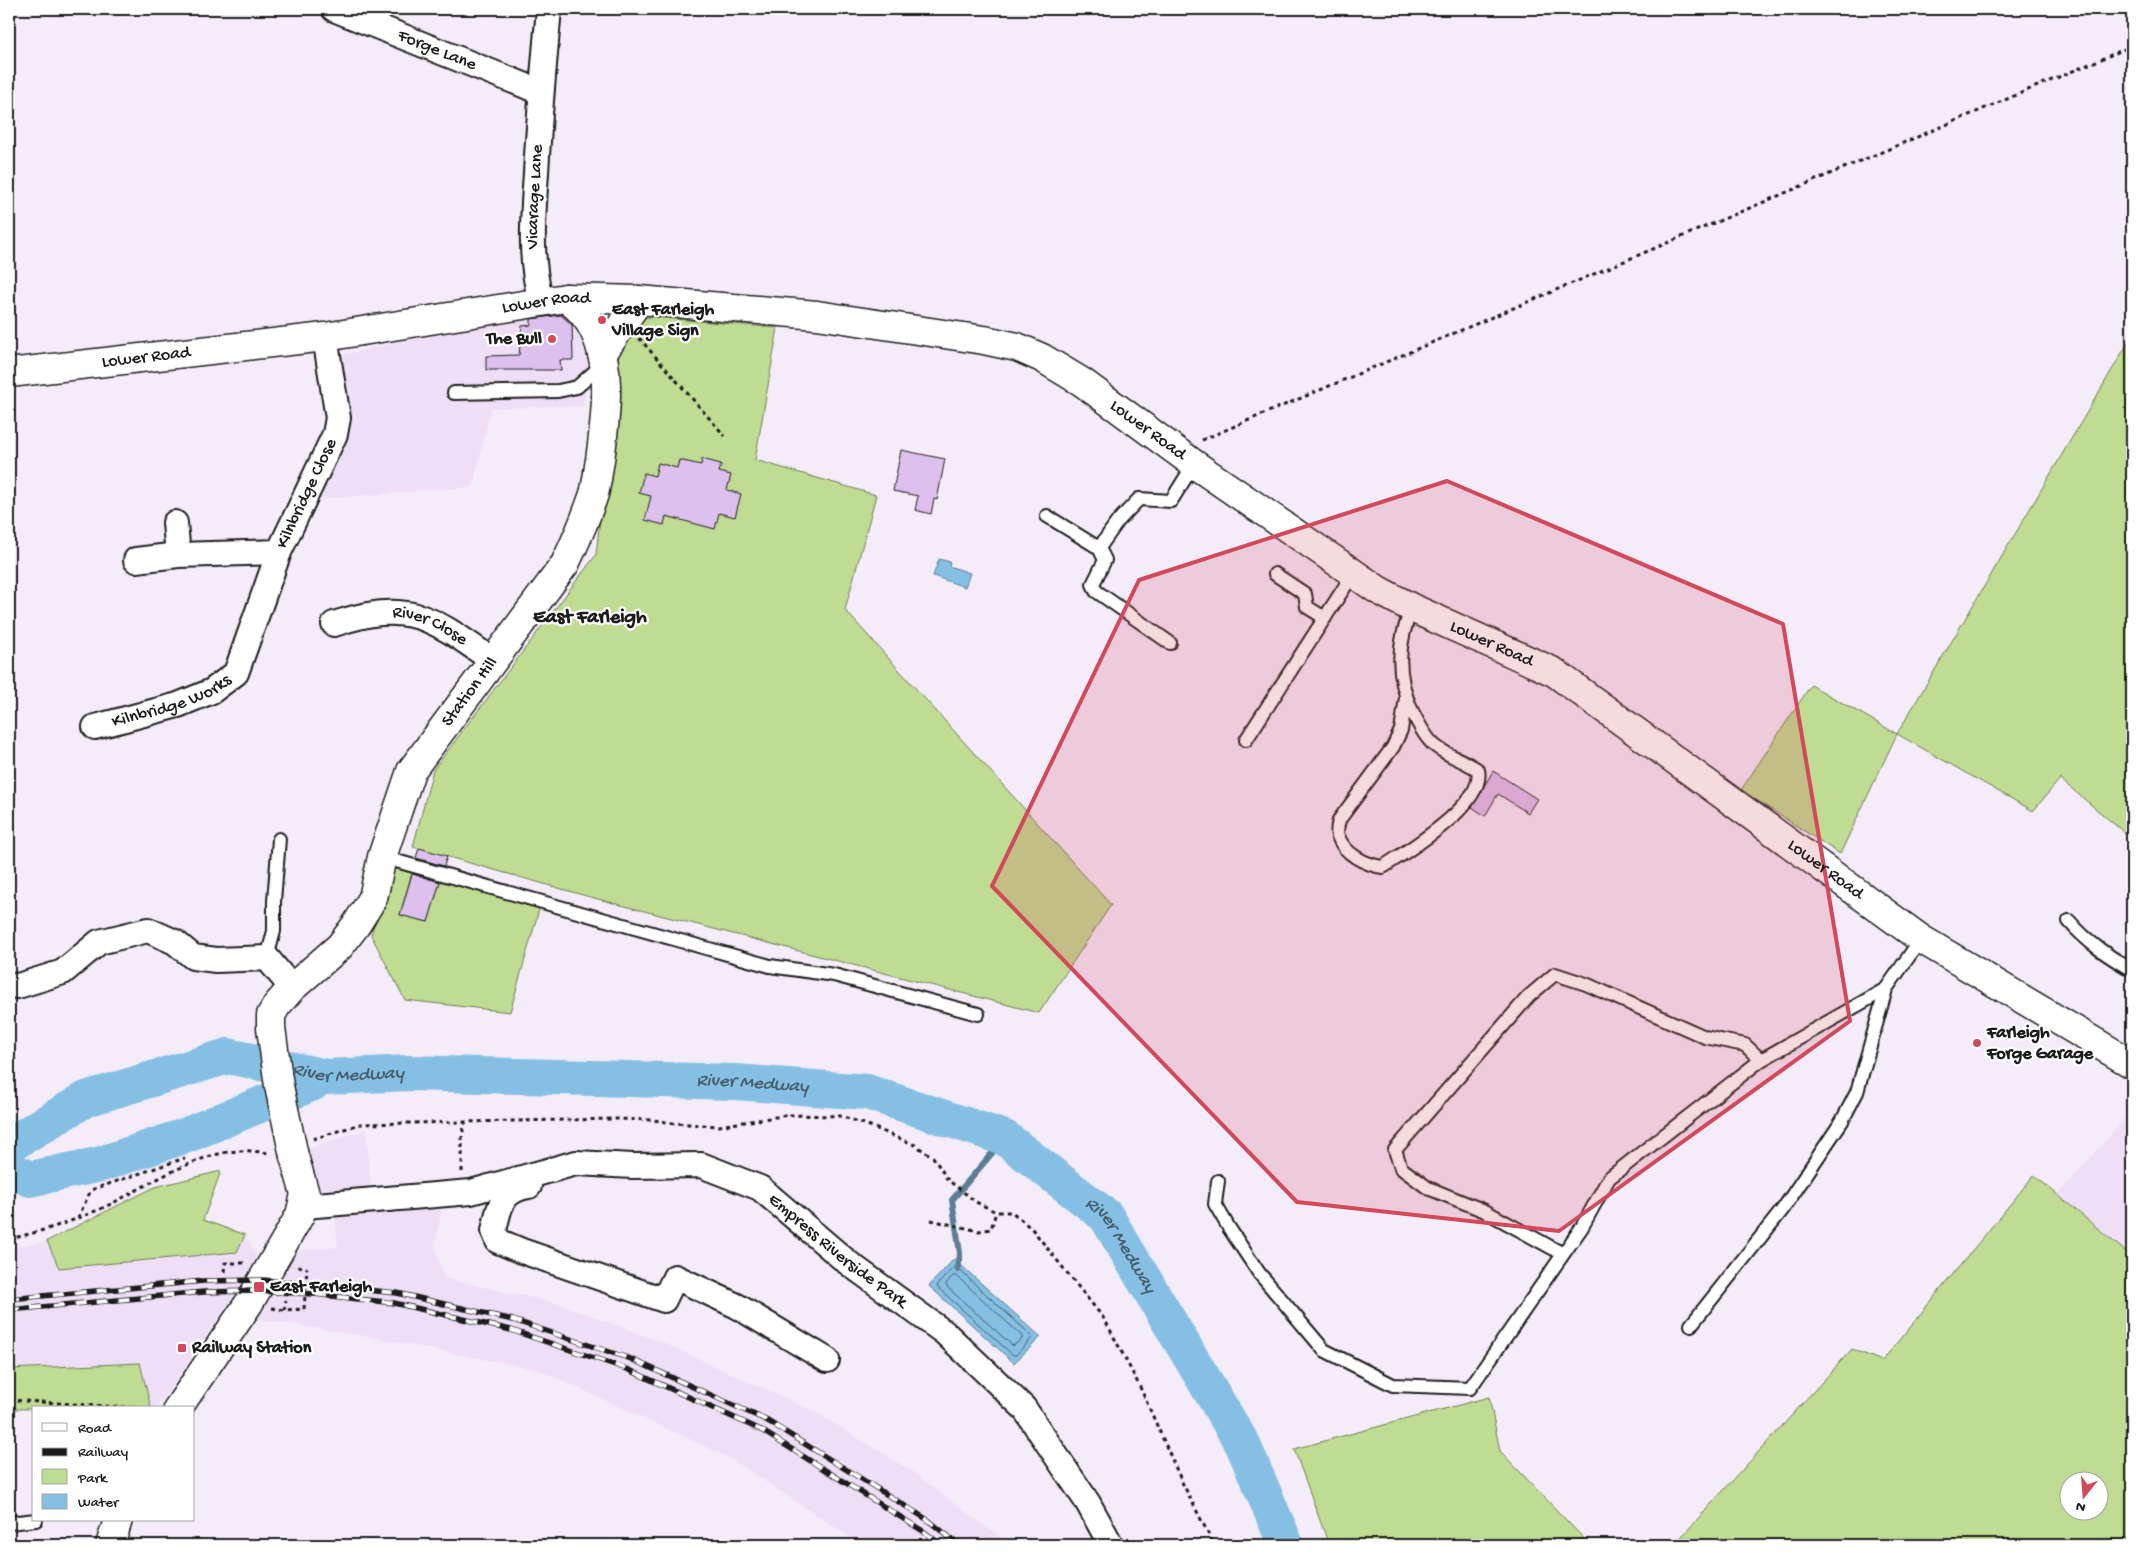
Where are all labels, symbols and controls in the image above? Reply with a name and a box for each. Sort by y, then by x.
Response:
street label: Forge Lane [394,25,480,76]
street label: Vicarage Lane [522,143,548,250]
street label: Lower Road [500,287,592,319]
place label: East Farleigh Village Sign [611,300,714,342]
marker: East Farleigh Village Sign [596,314,608,326]
place label: The Bull [484,329,542,350]
marker: The Bull [546,333,558,345]
street label: Lower Road [101,342,193,373]
street label: Lower Road [1106,395,1191,466]
street label: Kilnbridge Close [272,434,342,552]
street label: River Close [392,602,472,651]
district label: East Farleigh [533,607,647,630]
street label: Lower Road [1447,616,1538,672]
street label: Station Hill [437,653,502,731]
street label: Kilnbridge Works [110,669,237,733]
street label: Lower Road [1783,835,1869,905]
place label: Farleigh Forge Garage [1986,1023,2094,1065]
marker: Farleigh Forge Garage [1971,1037,1983,1049]
water label: River Medway [290,1058,406,1089]
water label: River Medway [696,1069,811,1099]
street label: Empress Riverside Park [764,1189,913,1314]
water label: River Medway [1080,1192,1162,1299]
place label: East Farleigh [270,1277,372,1298]
marker: East Farleigh [252,1280,266,1294]
place label: Railway Station [191,1338,312,1359]
marker: Railway Station [176,1342,188,1354]
legend [32,1406,195,1522]
text: Road [78,1420,112,1438]
text: Railway [78,1444,129,1462]
text: Park [77,1470,108,1488]
north arrow [2058,1472,2108,1522]
text: Water [78,1494,120,1512]
text: N [2074,1497,2088,1516]

